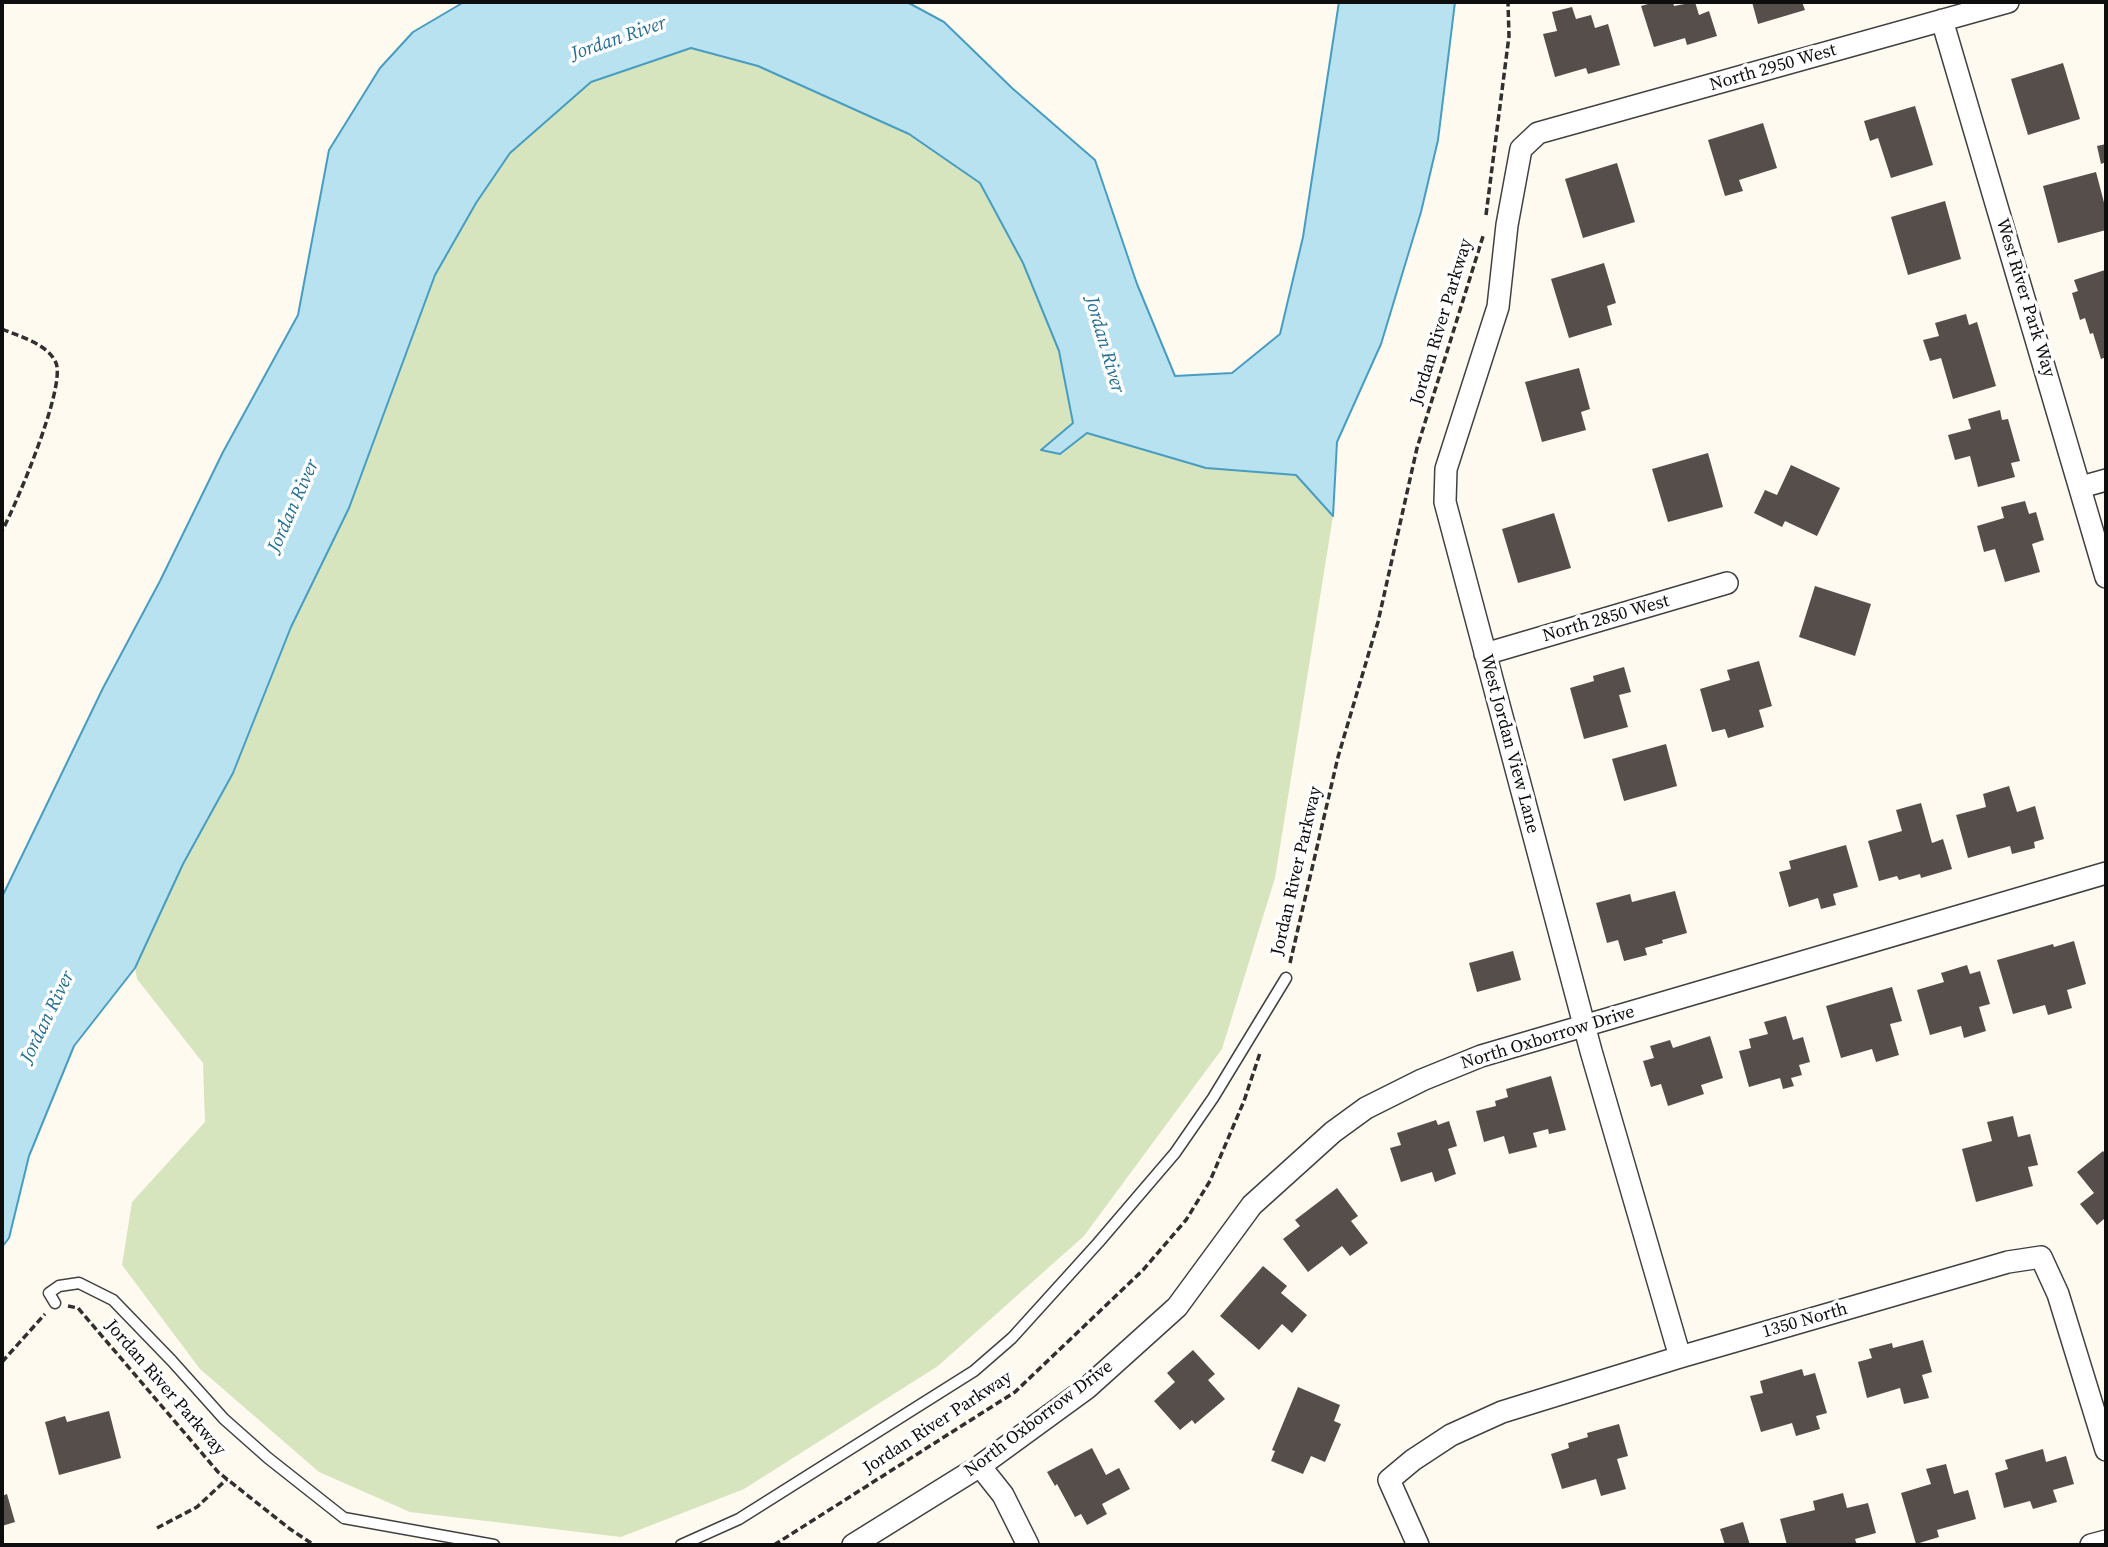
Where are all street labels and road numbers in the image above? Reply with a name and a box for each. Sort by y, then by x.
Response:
street label: North 2950 West [1707,40,1839,96]
street label: West River Park Way [1991,216,2059,380]
street label: Jordan River Parkway [1406,236,1478,408]
street label: North 2850 West [1540,591,1672,647]
street label: West Jordan View Lane [1475,652,1543,836]
street label: Jordan River Parkway [1267,784,1327,958]
street label: North Oxborrow Drive [1459,1001,1637,1075]
street label: 1350 North [1760,1299,1850,1343]
street label: Jordan River Parkway [100,1316,230,1460]
street label: North Oxborrow Drive [960,1356,1118,1482]
street label: Jordan River Parkway [860,1367,1016,1479]

